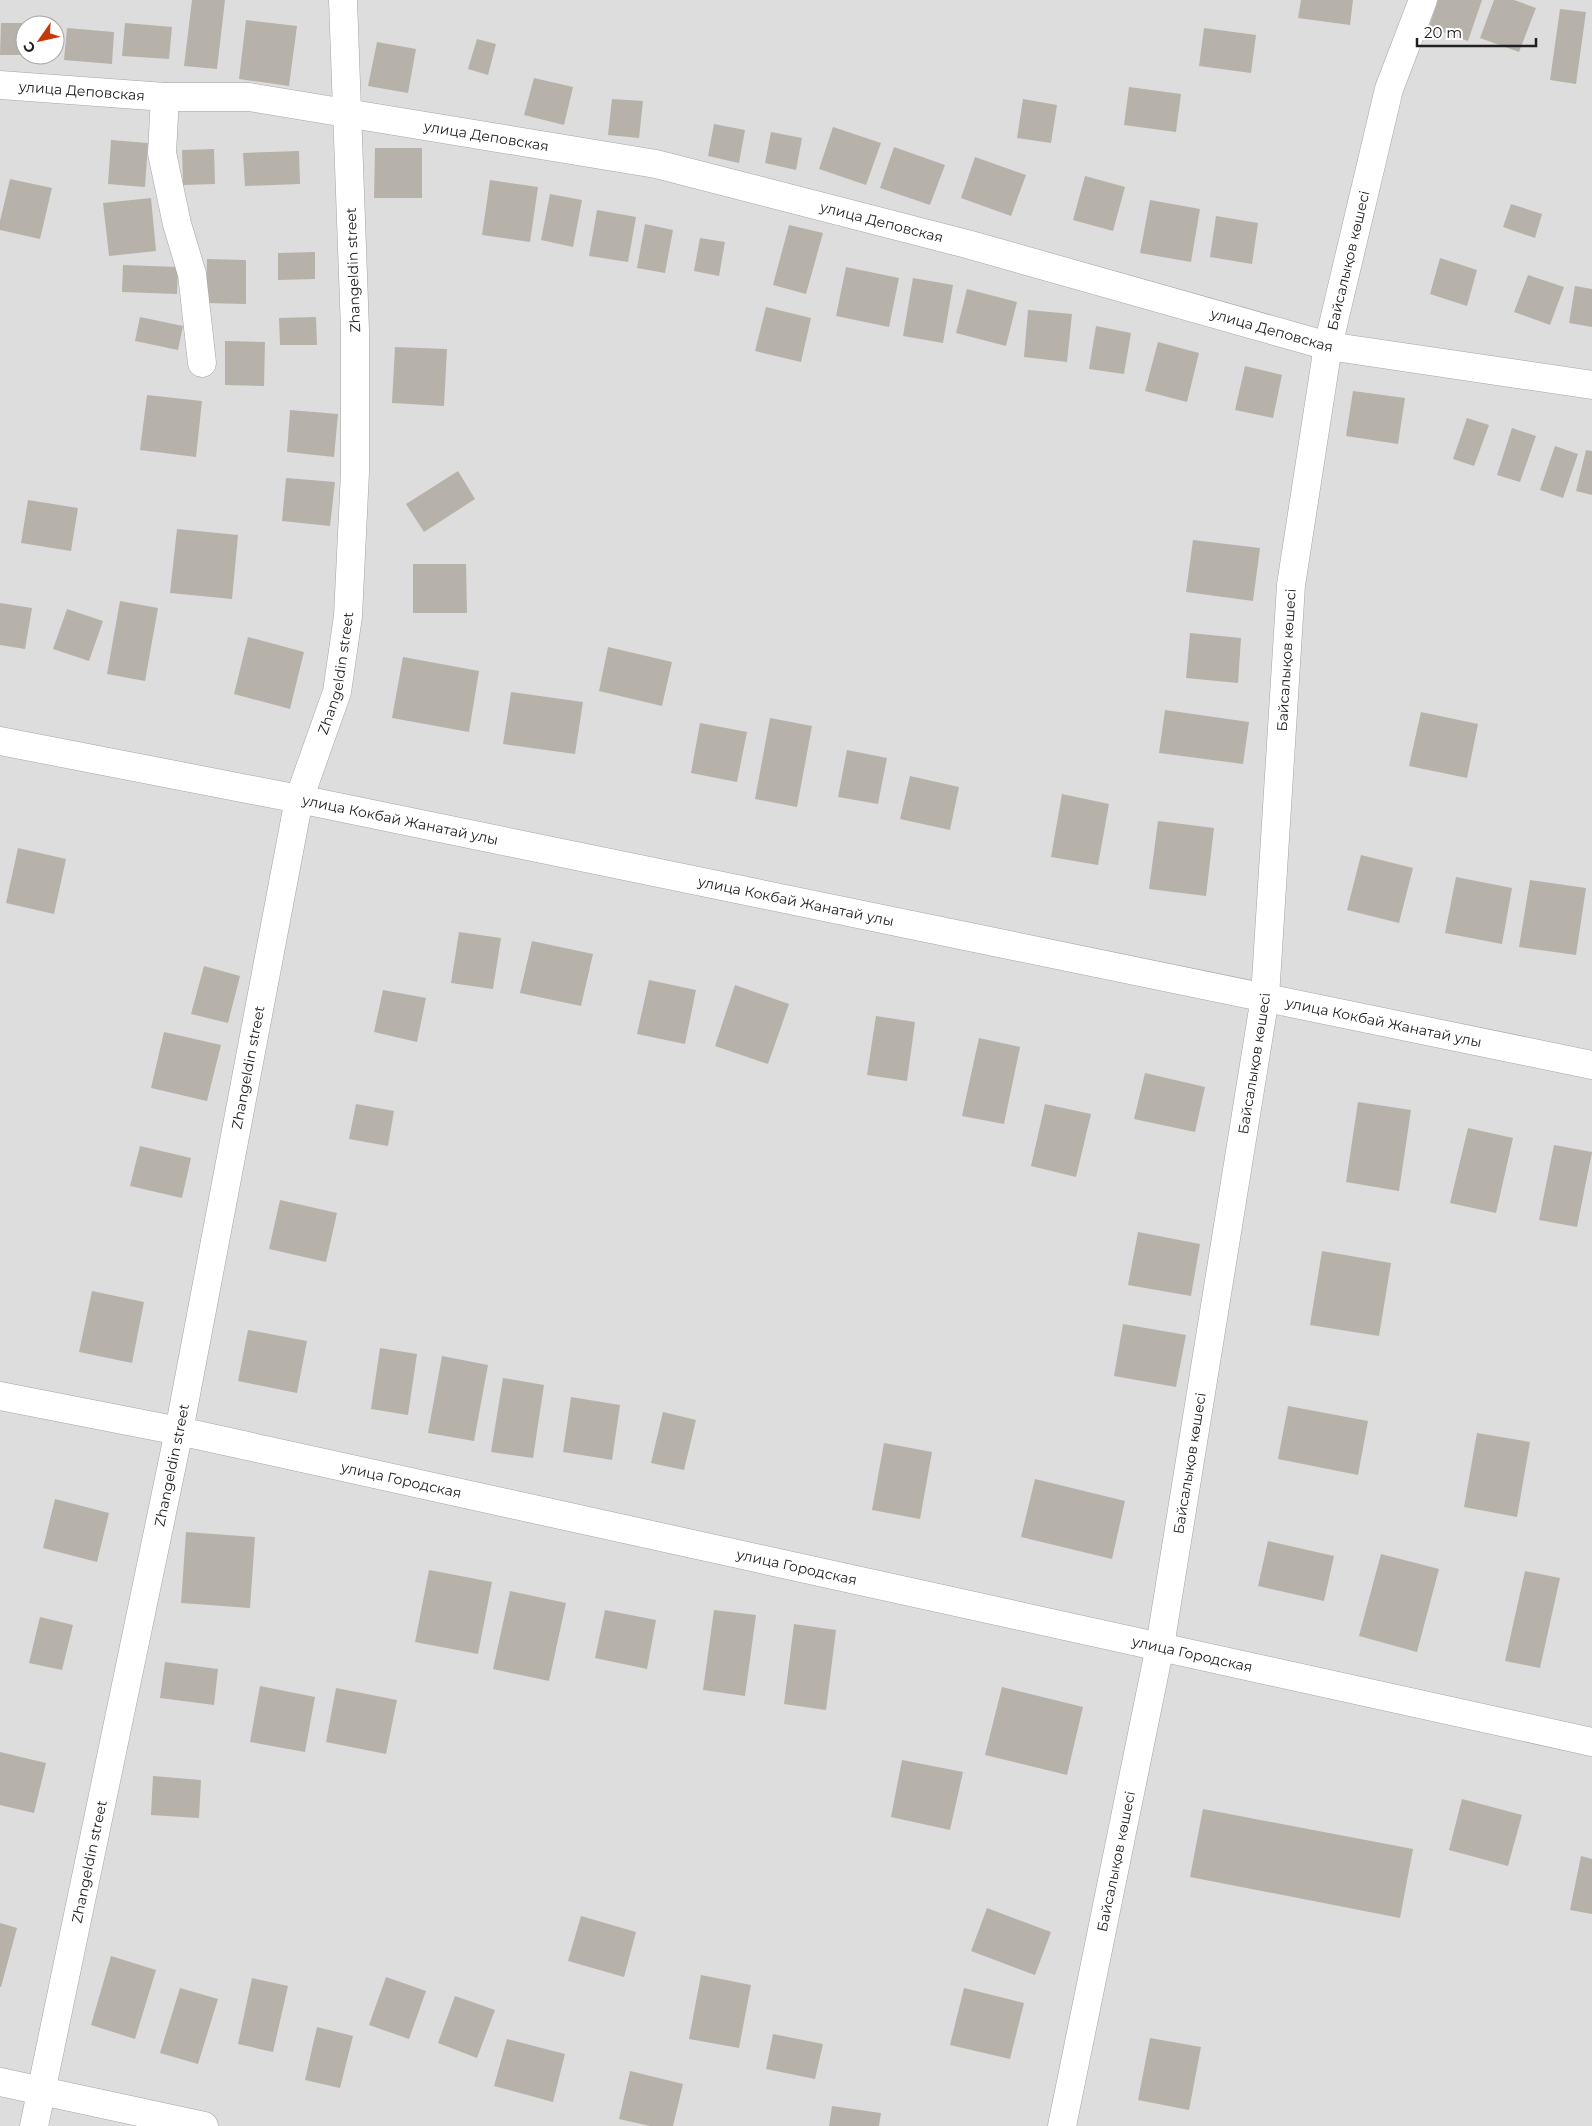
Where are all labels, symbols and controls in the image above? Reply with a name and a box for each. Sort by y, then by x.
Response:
north arrow [15,15,65,65]
scale bar [1417,15,1536,47]
text: 20 m [1424,23,1462,42]
text: С [19,38,40,57]
street label: улица Деповская [17,77,145,105]
street label: улица Деповская [422,117,550,155]
street label: Байсалықов көшесі [1323,189,1374,332]
street label: улица Деповская [817,197,945,247]
street label: Zhangeldin street [342,207,364,333]
street label: улица Деповская [1208,304,1334,356]
street label: Байсалықов көшесі [1273,588,1300,732]
street label: Zhangeldin street [314,611,357,737]
street label: улица Кокбай Жанатай улы [300,791,500,849]
street label: улица Кокбай Жанатай улы [695,872,896,930]
street label: Байсалықов көшесі [1234,992,1274,1136]
street label: улица Кокбай Жанатай улы [1283,993,1483,1051]
street label: Zhangeldin street [228,1004,269,1131]
street label: Байсалықов көшесі [1169,1391,1210,1535]
street label: Zhangeldin street [150,1402,193,1528]
street label: улица Городская [338,1458,463,1502]
street label: улица Городская [734,1545,859,1589]
street label: улица Городская [1129,1632,1254,1676]
street label: Байсалықов көшесі [1093,1790,1139,1933]
street label: Zhangeldin street [68,1798,111,1925]

